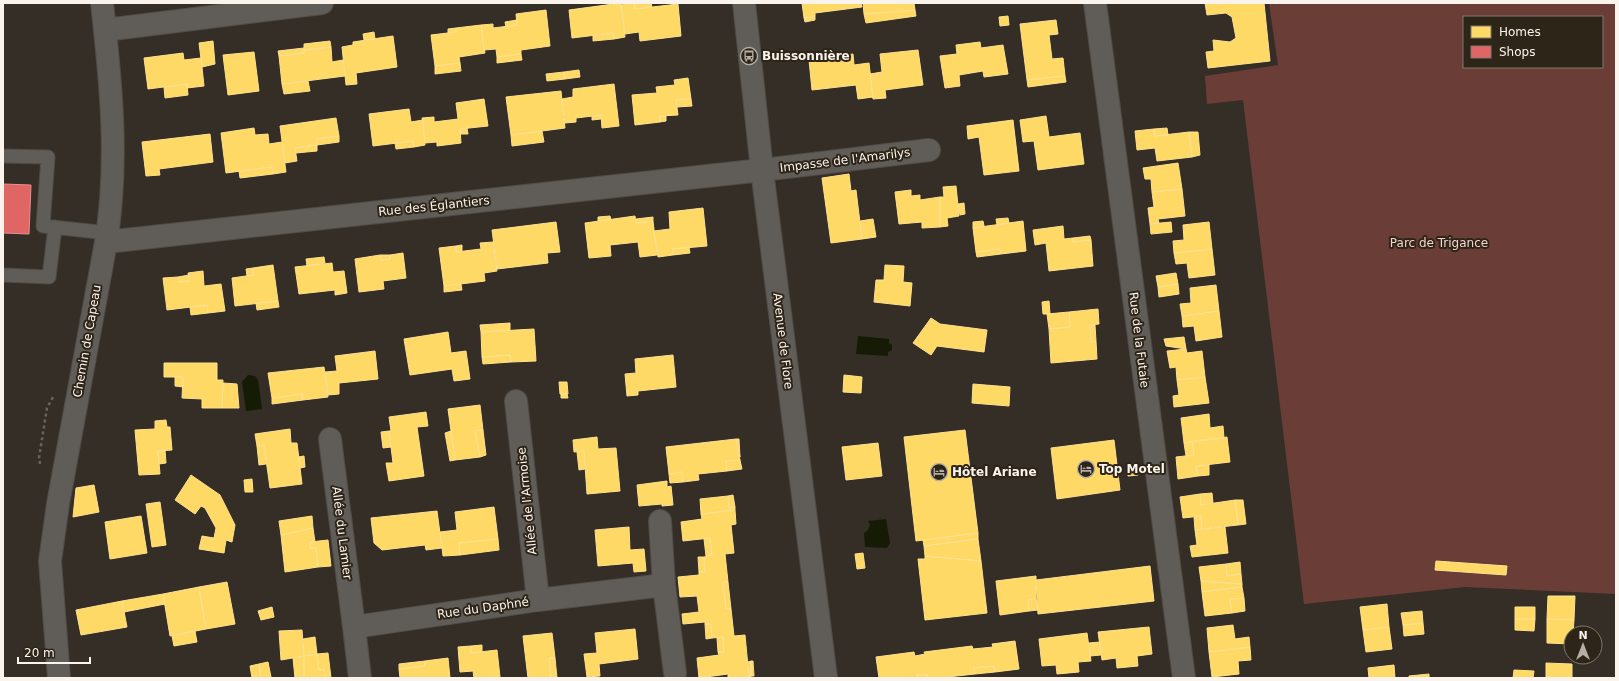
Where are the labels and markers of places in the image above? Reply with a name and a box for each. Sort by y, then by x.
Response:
bus stop icon: Buissonnière [739,46,759,66]
place label: Buissonnière [762,49,850,63]
hotel icon: Top Motel [1076,459,1096,479]
hotel icon: Hôtel Ariane [929,462,949,482]
place label: Top Motel [1099,462,1165,476]
place label: Hôtel Ariane [952,465,1037,479]

